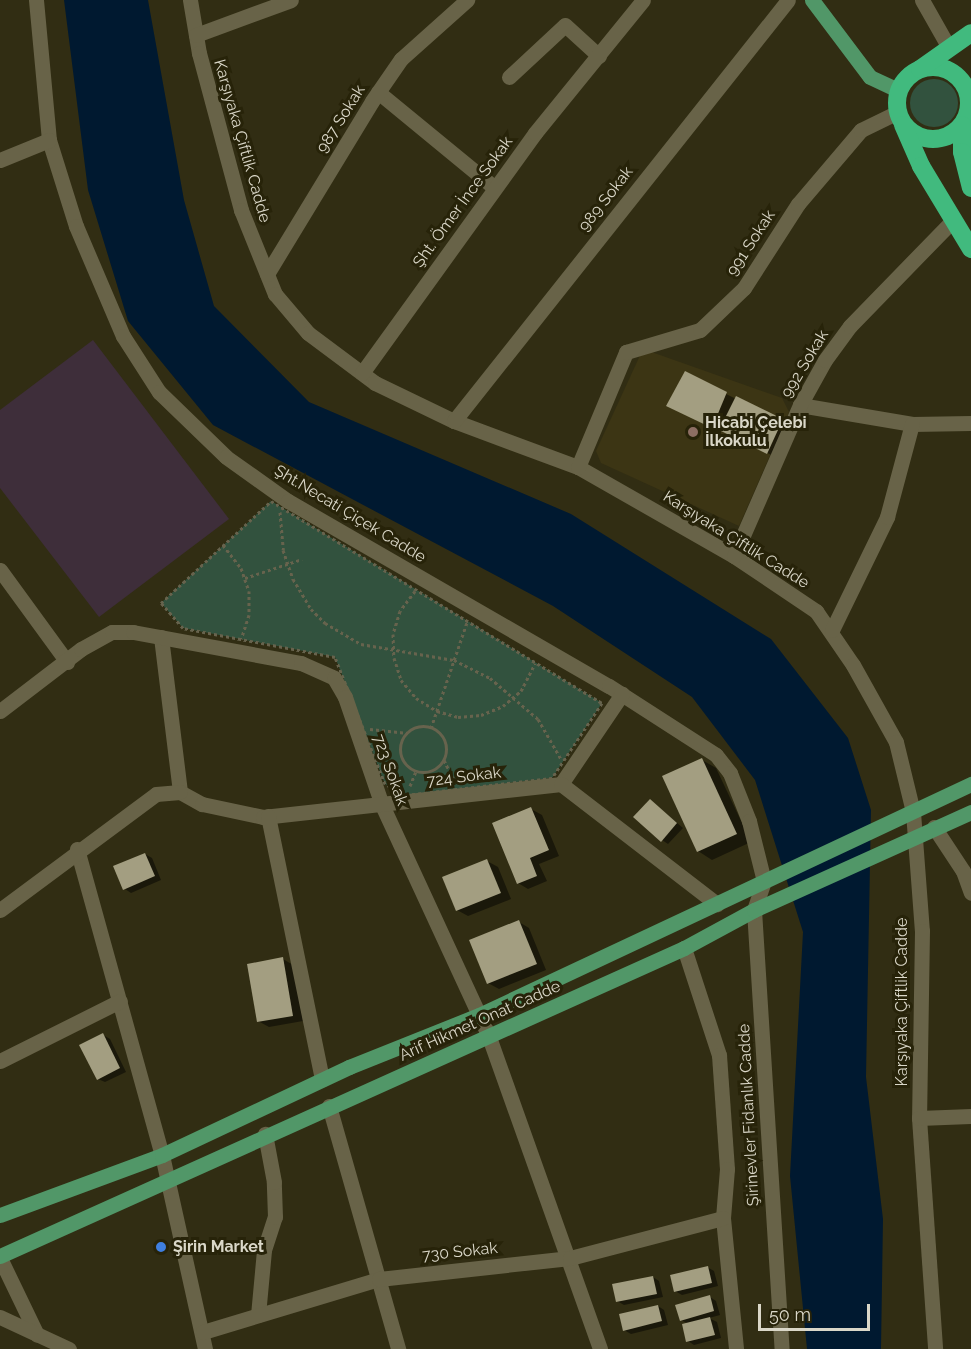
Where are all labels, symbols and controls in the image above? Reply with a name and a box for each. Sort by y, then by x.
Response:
street label: Karşıyaka Çiftlik Cadde [210,57,274,225]
street label: 987 Sokak [313,82,369,156]
street label: Şht. Ömer İnce Sokak [409,133,517,271]
street label: 989 Sokak [575,163,637,235]
street label: 991 Sokak [723,207,779,279]
street label: 992 Sokak [777,326,833,402]
place label: Hicabi Çelebi İlkokulu [705,413,807,451]
marker: Hicabi Çelebi İlkokulu [686,425,700,439]
street label: Şht.Necati Çiçek Cadde [271,461,429,567]
street label: Karşıyaka Çiftlik Cadde [659,487,813,593]
street label: 723 Sokak [368,732,412,808]
street label: 724 Sokak [426,763,502,791]
street label: Karşıyaka Çiftlik Cadde [892,918,912,1086]
street label: Arif Hikmet Onat Cadde [396,977,564,1065]
street label: Şirinevler Fidanlık Cadde [735,1023,763,1207]
place label: Şirin Market [173,1237,264,1257]
street label: 730 Sokak [421,1238,499,1266]
marker: Şirin Market [154,1240,168,1254]
scale bar [761,1292,874,1330]
text: 50 m [769,1304,811,1325]

